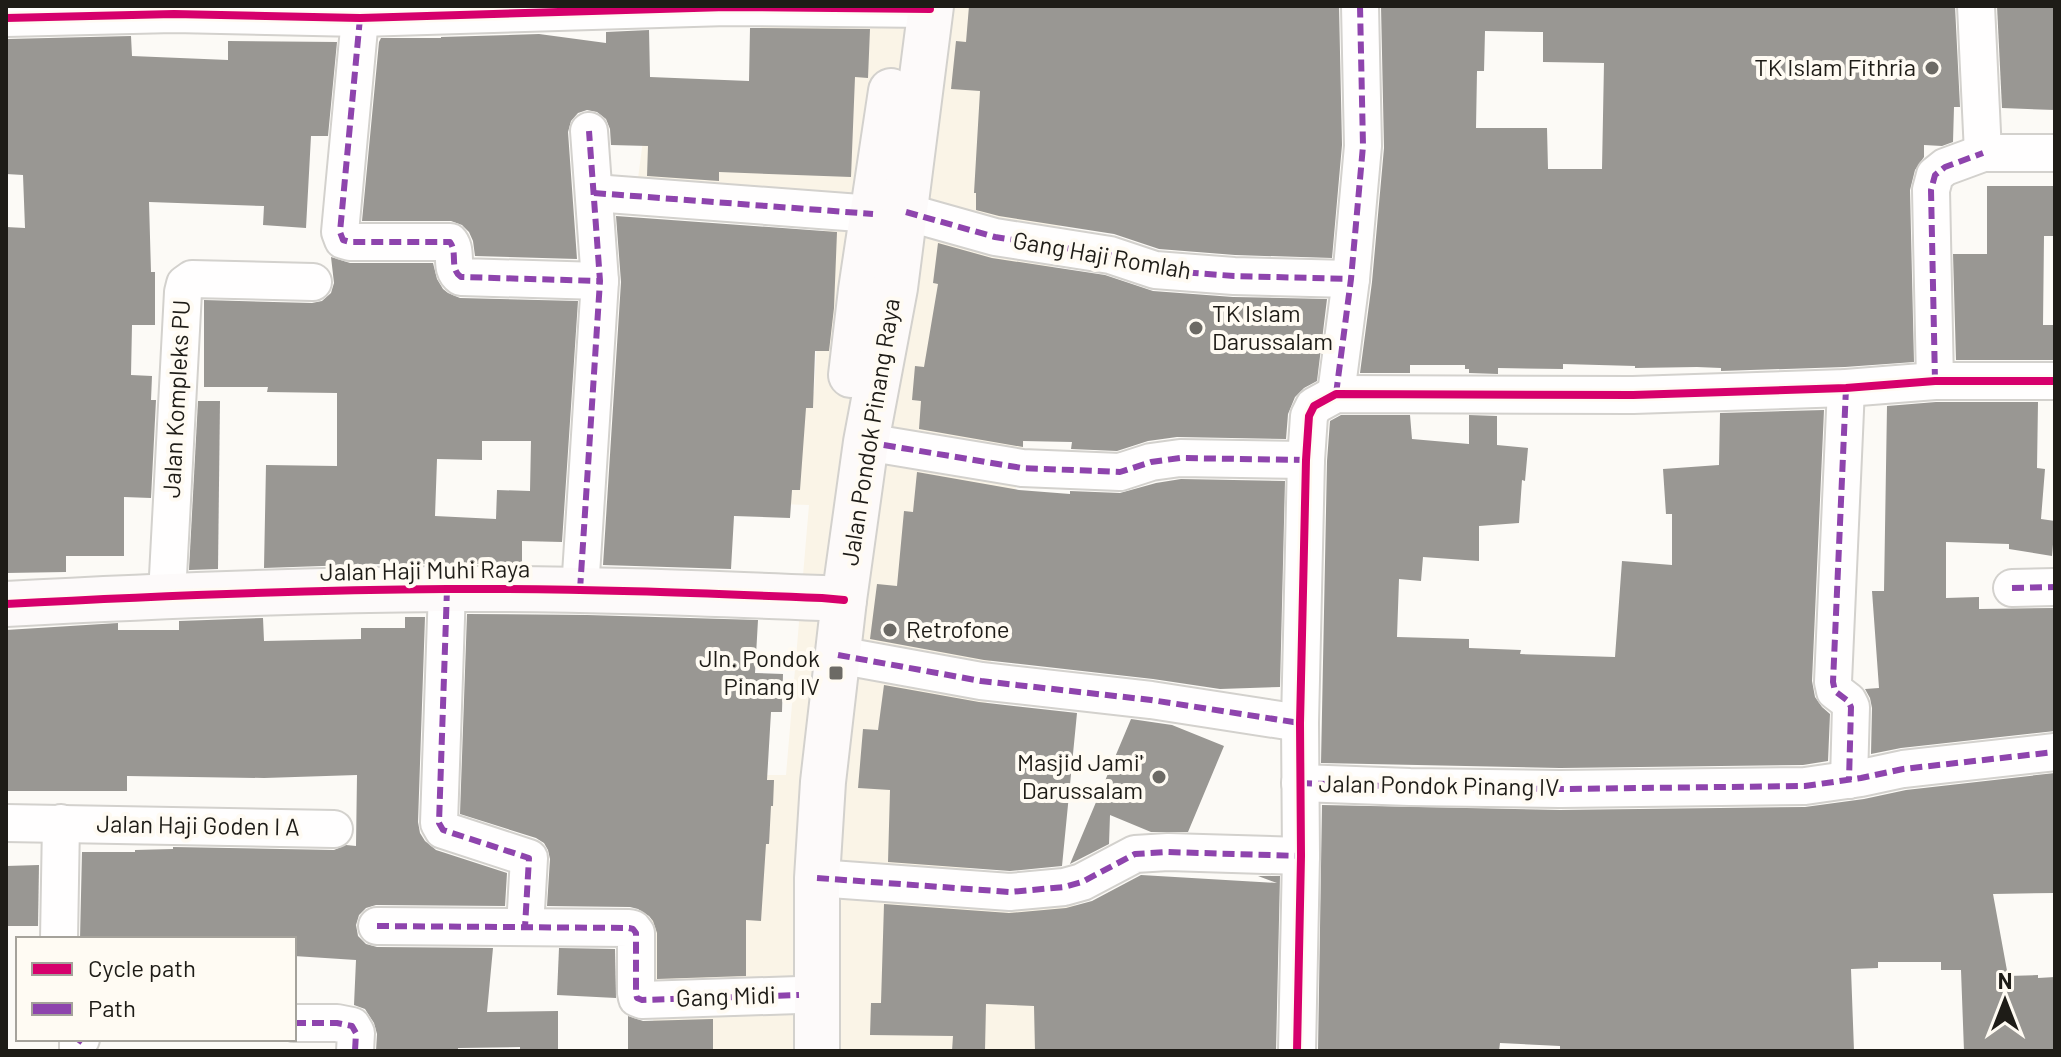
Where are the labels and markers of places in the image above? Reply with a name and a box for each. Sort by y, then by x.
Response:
place label: TK Islam Fithria [1754,52,1916,81]
marker: TK Islam Fithria [1923,59,1941,77]
place label: TK Islam Darussalam [1212,298,1333,355]
marker: TK Islam Darussalam [1187,319,1205,337]
place label: Retrofone [906,614,1010,643]
marker: Retrofone [881,621,899,639]
place label: Jln. Pondok Pinang IV [699,643,820,700]
marker: Jln. Pondok Pinang IV [827,664,845,682]
place label: Masjid Jami' Darussalam [1017,747,1143,804]
marker: Masjid Jami' Darussalam [1150,768,1168,786]

